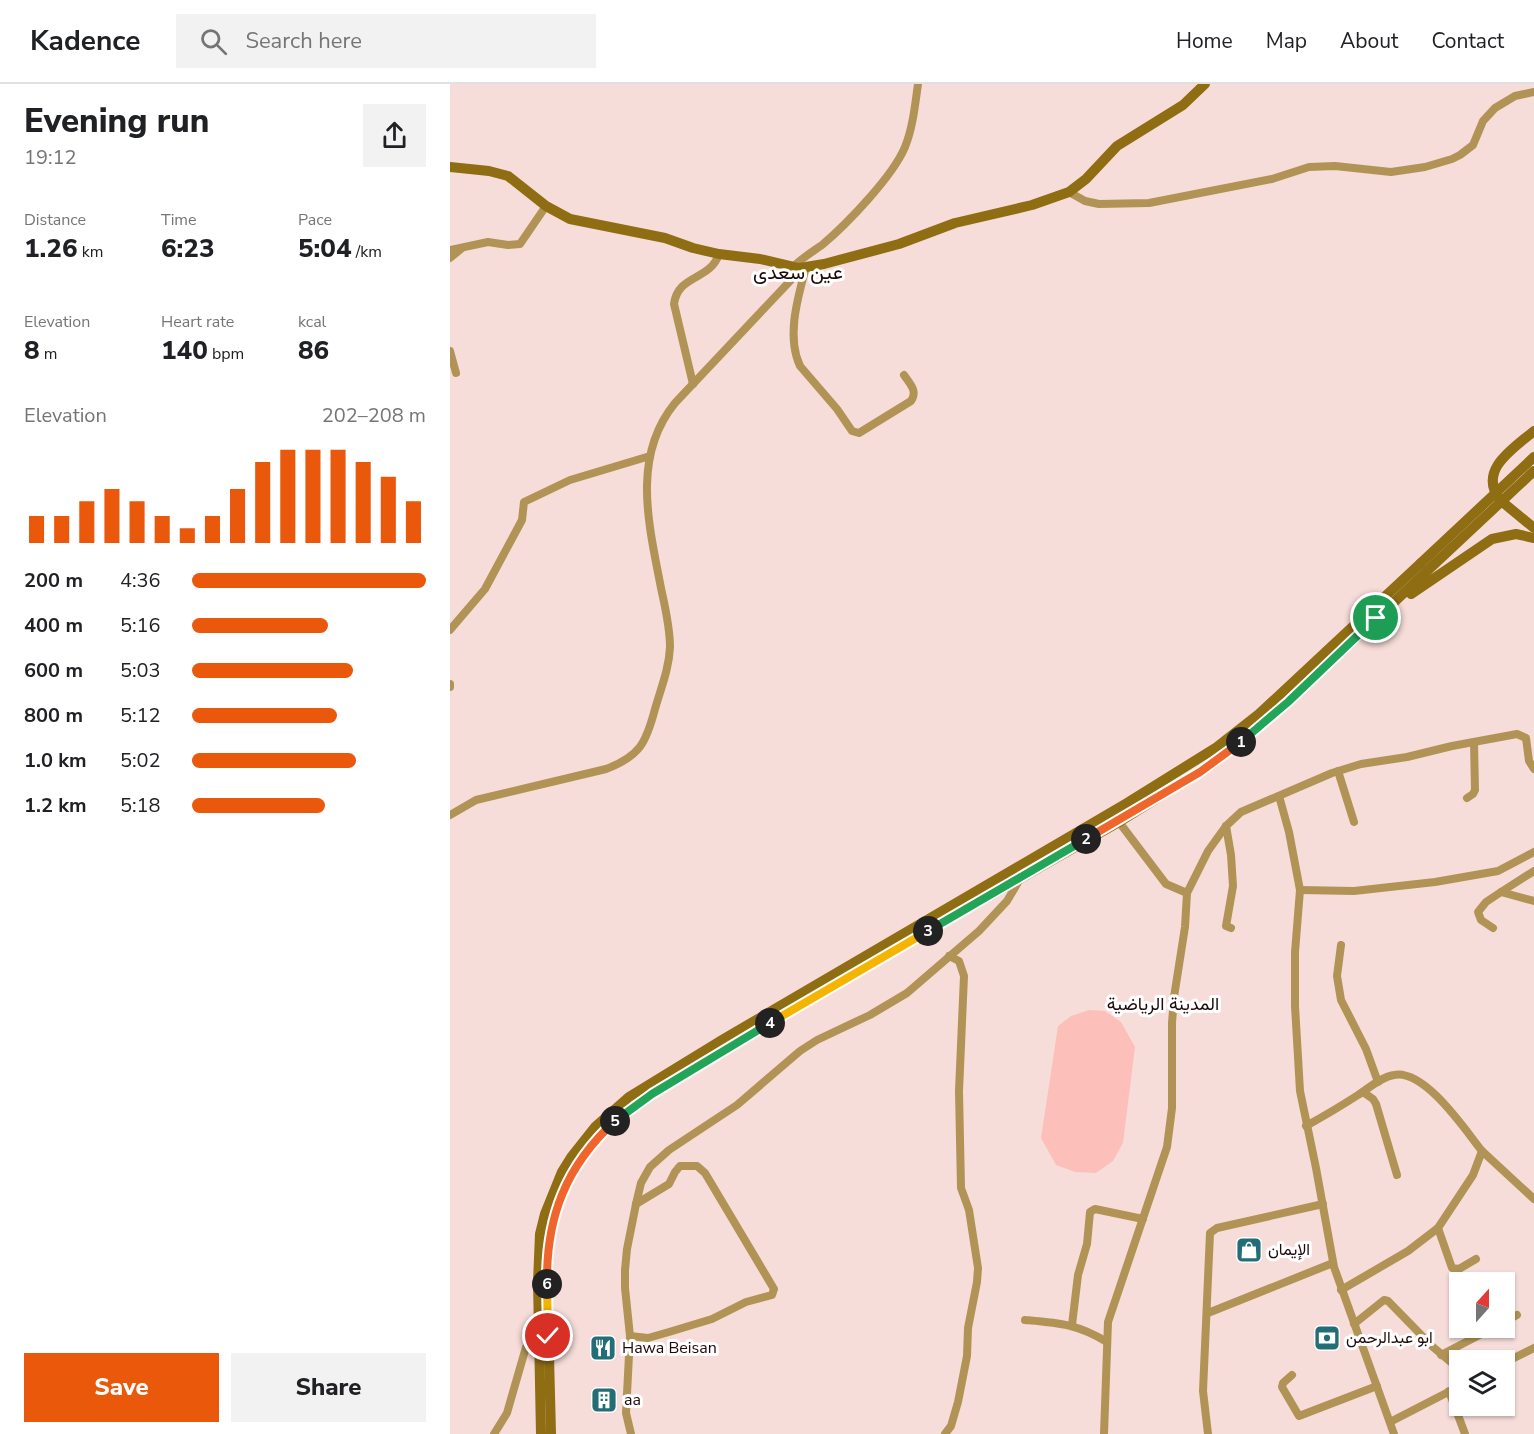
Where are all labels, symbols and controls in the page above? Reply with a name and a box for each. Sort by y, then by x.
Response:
search box [176,14,596,68]
text: Kadence [30,22,140,60]
icon: search [197,25,230,58]
text: Search here [245,26,362,56]
text: Home [1176,27,1233,55]
text: Map [1266,27,1307,55]
text: About [1340,27,1398,55]
text: Contact [1431,27,1504,55]
text: Evening run [24,99,209,144]
button: share [363,104,426,167]
text: 19:12 [24,144,77,171]
text: Distance [24,209,86,231]
text: Time [161,209,197,231]
text: Pace [298,209,332,231]
text: 1.26 [24,231,78,266]
text: 6:23 [161,231,215,266]
text: 5:04 [298,231,352,266]
text: km [78,241,103,263]
text: /km [352,241,382,263]
district label: عين سعدى [753,259,843,286]
text: Elevation [24,311,90,333]
text: Heart rate [161,311,234,333]
text: kcal [298,311,326,333]
text: 8 [24,333,40,368]
text: 140 [161,333,208,368]
text: 86 [298,333,329,368]
text: m [40,343,57,365]
text: bpm [208,343,244,365]
text: Elevation [24,402,107,429]
text: 202–208 m [322,402,426,429]
text: 200 m [24,567,83,594]
text: 4:36 [120,567,161,594]
pin [1350,592,1401,643]
icon: arrive [1359,601,1392,634]
text: 400 m [24,612,83,639]
text: 5:16 [120,612,161,639]
text: 600 m [24,657,83,684]
text: 5:03 [120,657,161,684]
text: 800 m [24,702,83,729]
text: 5:12 [120,702,161,729]
pin: 1 [1226,727,1256,757]
text: 1 [1236,731,1246,753]
text: 1.0 km [24,747,87,774]
text: 5:02 [120,747,161,774]
text: 1.2 km [24,792,87,819]
text: 5:18 [120,792,161,819]
pin: 2 [1071,824,1101,854]
text: 2 [1081,828,1091,850]
pin: 3 [913,916,943,946]
text: 3 [923,920,933,942]
district label: المدينة الرياضية [1107,992,1219,1016]
pin: 4 [755,1008,785,1038]
text: 4 [765,1012,775,1034]
pin: 5 [600,1106,630,1136]
text: 5 [610,1110,620,1132]
shop icon: الإيمان [1234,1235,1264,1265]
place label: الإيمان [1268,1239,1310,1261]
pin: 6 [532,1269,562,1299]
north arrow [1449,1272,1515,1338]
map controls [1449,1272,1515,1416]
text: 6 [542,1273,552,1295]
pin [522,1310,573,1361]
icon: check [531,1319,564,1352]
bank icon: ابو عبدالرحمن [1312,1323,1342,1353]
place label: ابو عبدالرحمن [1346,1327,1433,1349]
restaurant icon: Hawa Beisan [588,1333,618,1363]
place label: Hawa Beisan [622,1337,717,1359]
button: layers [1449,1350,1515,1416]
button: Save [24,1353,219,1422]
button: Share [231,1353,426,1422]
building icon: aa [589,1385,619,1415]
place label: aa [624,1389,641,1411]

